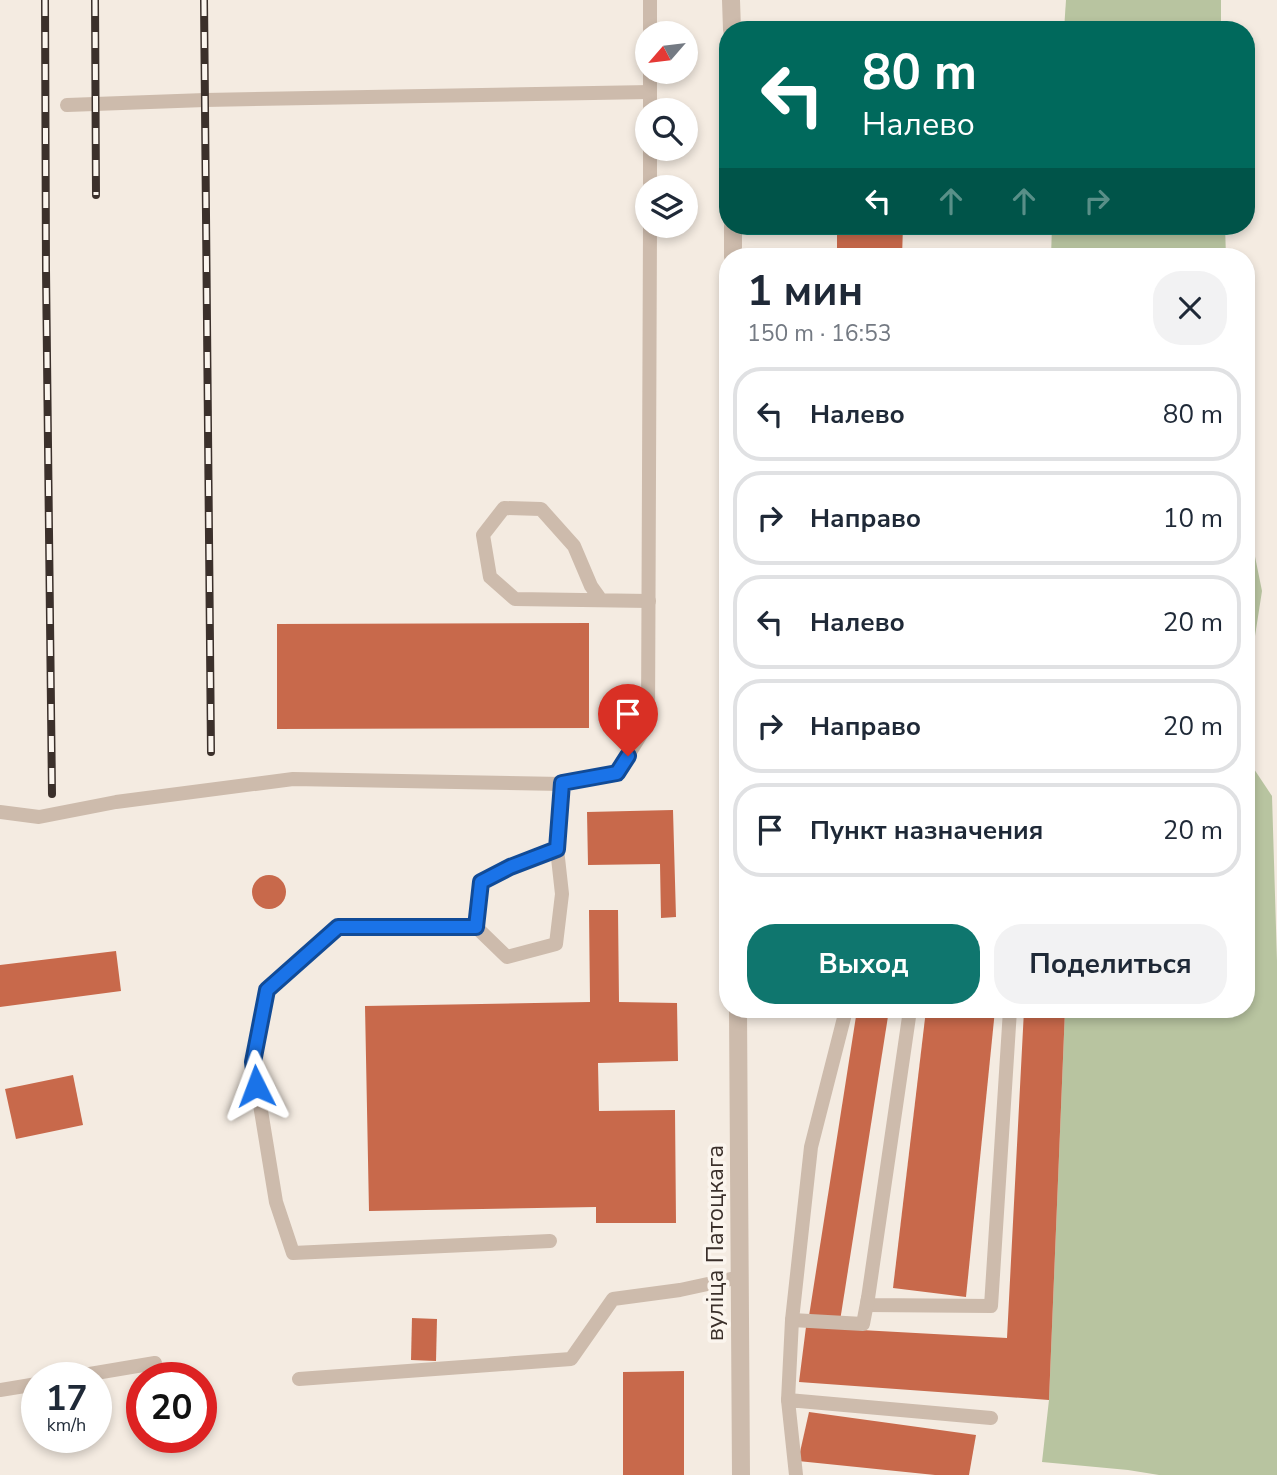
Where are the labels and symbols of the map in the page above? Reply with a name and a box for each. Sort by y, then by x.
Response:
north arrow [635,21,698,84]
pin [598,684,658,756]
position arrow [219,1049,293,1123]
street label: вуліца Патоцкага [699,1145,731,1341]
speed limit sign: 20 [126,1362,217,1453]

